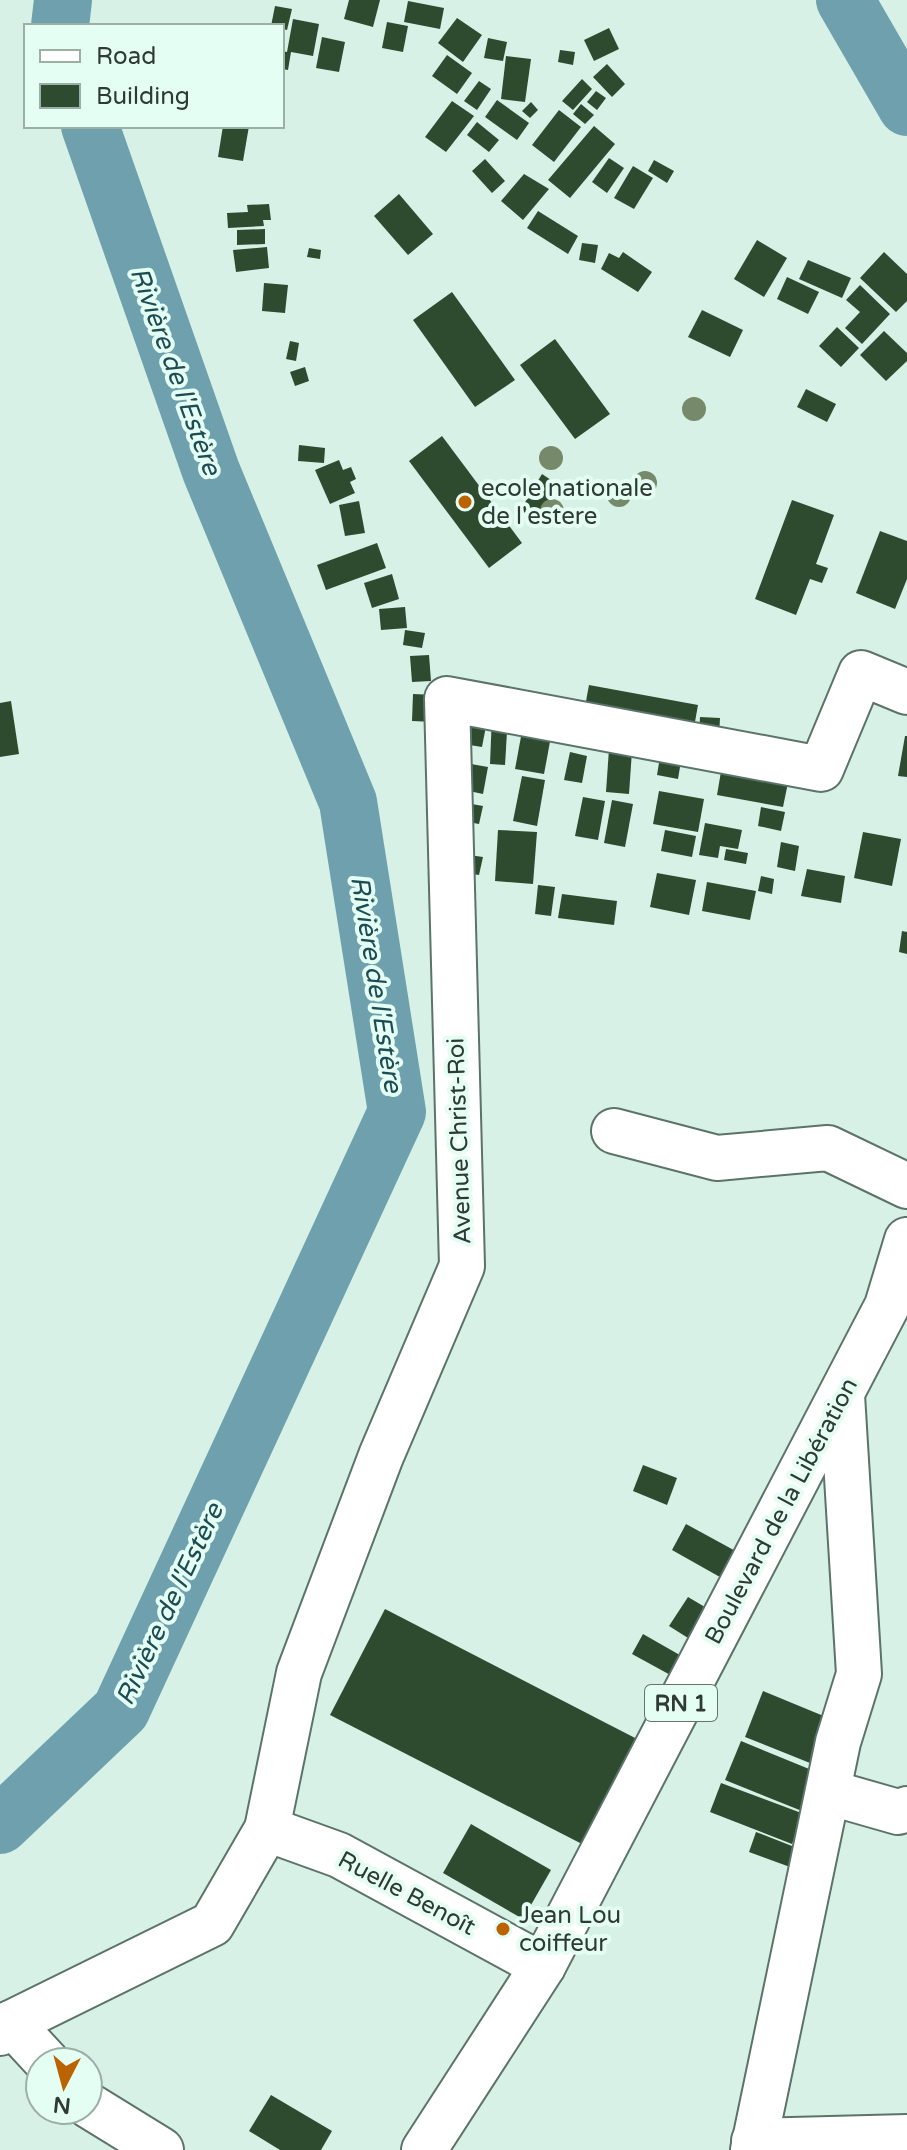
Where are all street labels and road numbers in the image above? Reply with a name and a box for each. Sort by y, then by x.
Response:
street label: Avenue Christ-Roi [441,1037,478,1245]
street label: Boulevard de la Libération [699,1373,864,1649]
road number: RN 1 [645,1685,717,1721]
street label: Ruelle Benoît [333,1845,480,1942]

